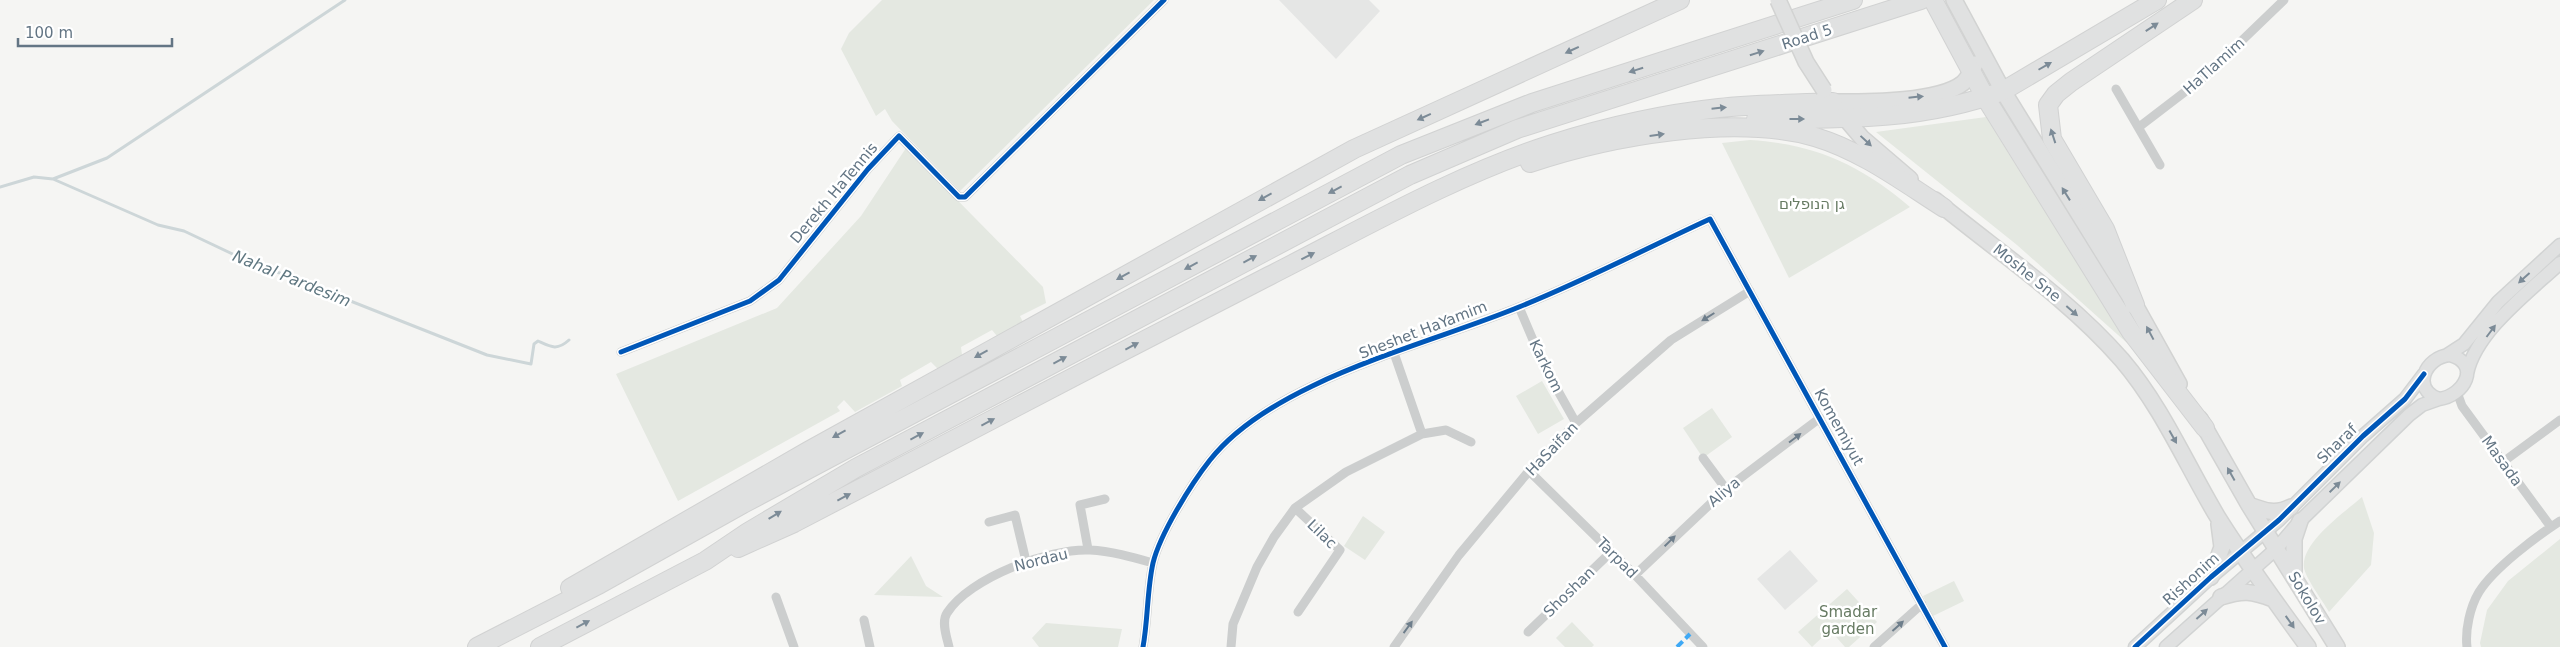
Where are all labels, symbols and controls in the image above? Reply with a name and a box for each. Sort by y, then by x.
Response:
scale bar [18,15,171,47]
street label: Road 5 [1780,20,1834,54]
one-way arrow [2146,22,2159,32]
text: 100 m [25,24,73,42]
street label: HaTlamim [2180,34,2248,98]
one-way arrow [1565,46,1579,54]
one-way arrow [1749,49,1764,56]
one-way arrow [2038,62,2052,71]
one-way arrow [1628,66,1643,74]
one-way arrow [1909,93,1925,101]
one-way arrow [1711,104,1727,112]
one-way arrow [1417,113,1432,121]
one-way arrow [1789,115,1805,123]
one-way arrow [1474,118,1489,126]
one-way arrow [2048,128,2056,143]
one-way arrow [1649,130,1665,138]
one-way arrow [1859,135,1871,147]
street label: Derekh HaTennis [787,139,882,247]
one-way arrow [1328,186,1342,194]
one-way arrow [2062,188,2071,201]
one-way arrow [1259,193,1272,202]
park label: גן הנופלים [1779,195,1845,213]
street label: Moshe Sne [1990,240,2064,306]
water label: Nahal Pardesim [230,246,354,311]
one-way arrow [1301,252,1315,260]
one-way arrow [1243,255,1258,263]
one-way arrow [1184,262,1198,270]
one-way arrow [1116,271,1130,280]
one-way arrow [2518,272,2530,284]
street label: Sheshet HaYamim [1356,297,1490,363]
one-way arrow [2066,305,2078,317]
one-way arrow [1702,312,1715,322]
one-way arrow [2485,325,2496,338]
one-way arrow [2146,327,2155,340]
street label: Karkom [1525,336,1567,396]
one-way arrow [1125,342,1140,350]
one-way arrow [974,350,988,359]
one-way arrow [1053,356,1068,364]
street label: Komemiyut [1810,385,1868,469]
one-way arrow [981,418,996,426]
street label: HaSaifan [1522,419,1582,479]
street label: Sharaf [2313,420,2361,467]
one-way arrow [2169,429,2177,444]
one-way arrow [832,430,846,438]
one-way arrow [909,432,924,440]
one-way arrow [1788,432,1801,443]
street label: Masada [2478,432,2526,490]
one-way arrow [2227,468,2236,481]
street label: Aliya [1704,473,1744,511]
one-way arrow [2329,481,2341,493]
one-way arrow [837,493,851,501]
one-way arrow [768,511,782,520]
street label: Lilac [1303,516,1341,552]
street label: Tarpad [1592,533,1641,582]
one-way arrow [1663,535,1675,547]
street label: Nordau [1012,545,1070,575]
street label: Rishonim [2159,549,2223,609]
street label: Shoshan [1540,563,1598,621]
street label: Sokolov [2284,568,2330,628]
park label: Smadar garden [1819,603,1878,638]
one-way arrow [2196,608,2208,620]
one-way arrow [2285,615,2295,629]
one-way arrow [576,620,591,628]
one-way arrow [1403,620,1413,634]
one-way arrow [1892,620,1904,632]

